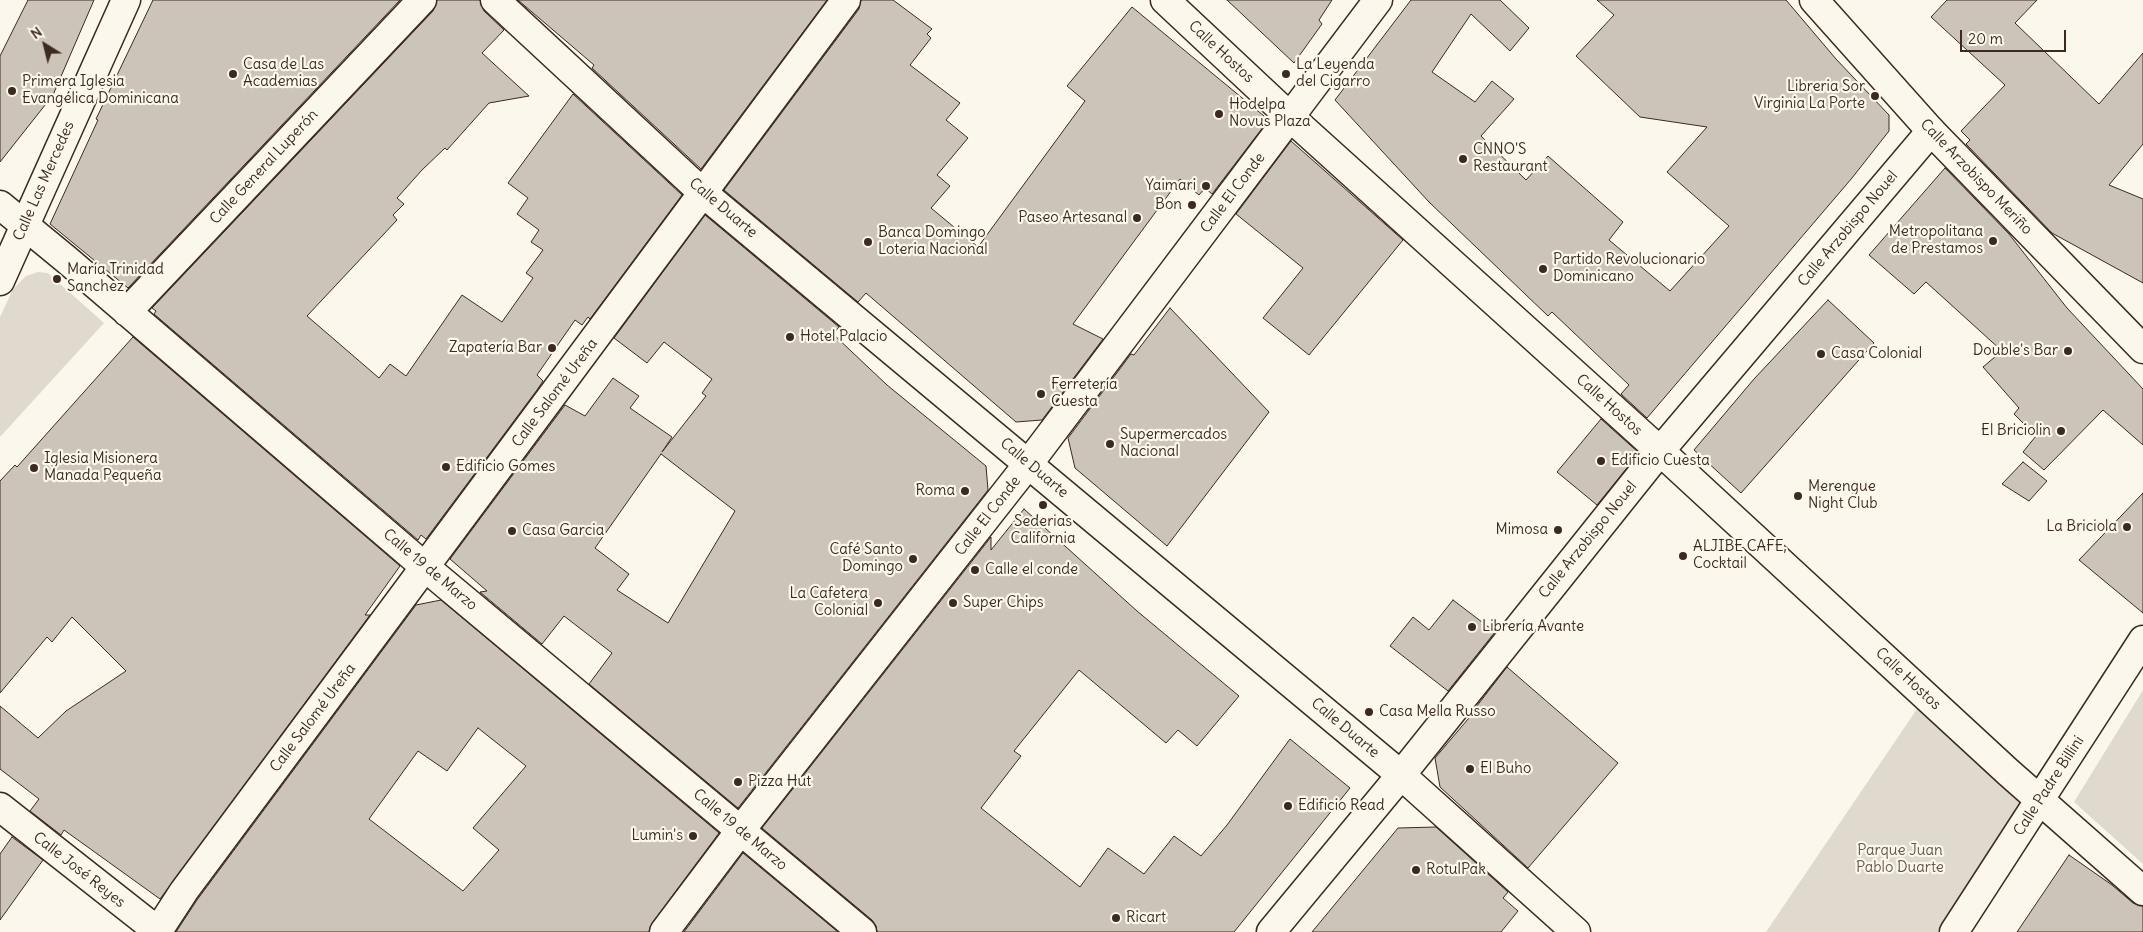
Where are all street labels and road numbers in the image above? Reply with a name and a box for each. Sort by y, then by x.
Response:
street label: Calle Hostos [1185,17,1257,87]
street label: Calle General Luperón [206,106,322,228]
street label: Calle Arzobispo Meriño [1916,115,2036,239]
street label: Calle Las Mercedes [10,118,78,244]
street label: Calle El Conde [1197,149,1269,237]
street label: Calle Arzobispo Nouel [1794,167,1902,291]
street label: Calle Duarte [685,174,761,242]
street label: Calle Salomé Ureña [508,335,602,451]
street label: Calle Hostos [1572,371,1646,439]
street label: Calle Duarte [996,434,1072,502]
street label: Calle El Conde [951,473,1025,559]
street label: Calle Arzobispo Nouel [1535,478,1641,602]
street label: Calle 19 de Marzo [379,525,481,615]
street label: Calle Hostos [1872,644,1944,714]
street label: Calle Salomé Ureña [266,660,360,776]
street label: Calle Duarte [1307,694,1383,762]
street label: Calle Padre Billini [2010,733,2088,839]
street label: Calle 19 de Marzo [689,785,791,875]
street label: Calle José Reyes [29,828,129,912]

